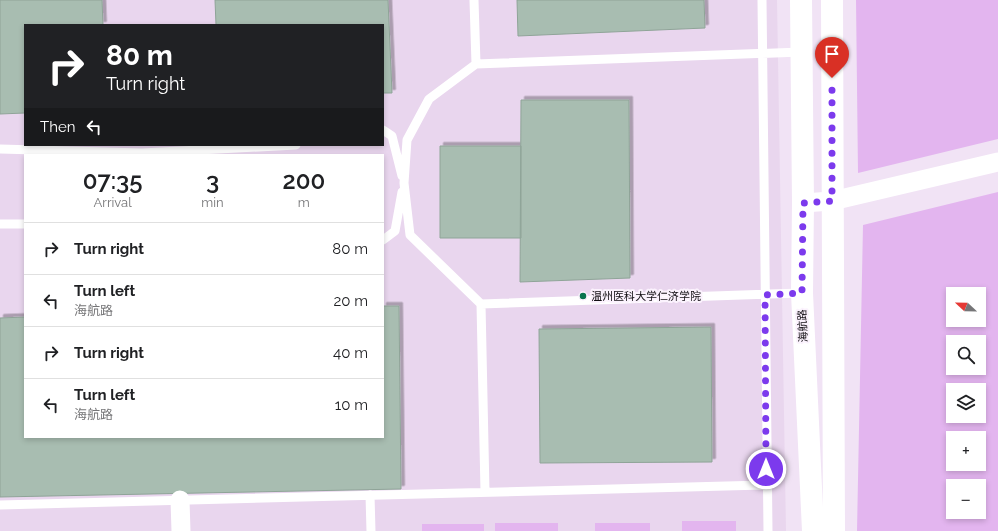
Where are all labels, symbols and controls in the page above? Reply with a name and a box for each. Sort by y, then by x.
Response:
pin [815,37,849,78]
text: 80 m [106,39,173,72]
icon: right [40,40,92,92]
icon: arrive [821,43,843,65]
text: Turn right [106,73,185,94]
icon: left [83,116,105,138]
text: Then [40,118,75,136]
text: 07:35 [83,166,142,195]
text: 3 [206,166,219,195]
text: 200 [283,166,325,195]
text: Arrival [94,195,132,210]
text: min [201,195,224,210]
text: m [298,195,310,210]
icon: right [40,238,62,260]
text: Turn right [74,240,144,258]
text: 80 m [332,240,368,258]
text: Turn left [74,282,135,300]
north arrow [946,287,986,327]
map controls [946,287,986,519]
icon: left [40,290,62,312]
place label: 温州医科大学仁济学院 [591,290,701,303]
marker: 温州医科大学仁济学院 [578,291,588,301]
text: 20 m [333,292,368,310]
text: 海航路 [74,303,113,318]
street label: 海航路 [796,309,810,343]
button: search [946,335,986,375]
icon: right [40,342,62,364]
text: Turn right [74,344,144,362]
text: 40 m [333,344,368,362]
button: layers [946,383,986,423]
text: Turn left [74,386,135,404]
icon: left [40,394,62,416]
text: 10 m [335,396,368,414]
text: 海航路 [74,407,113,422]
button: + [946,431,986,471]
position arrow [745,448,787,490]
button: − [946,479,986,519]

